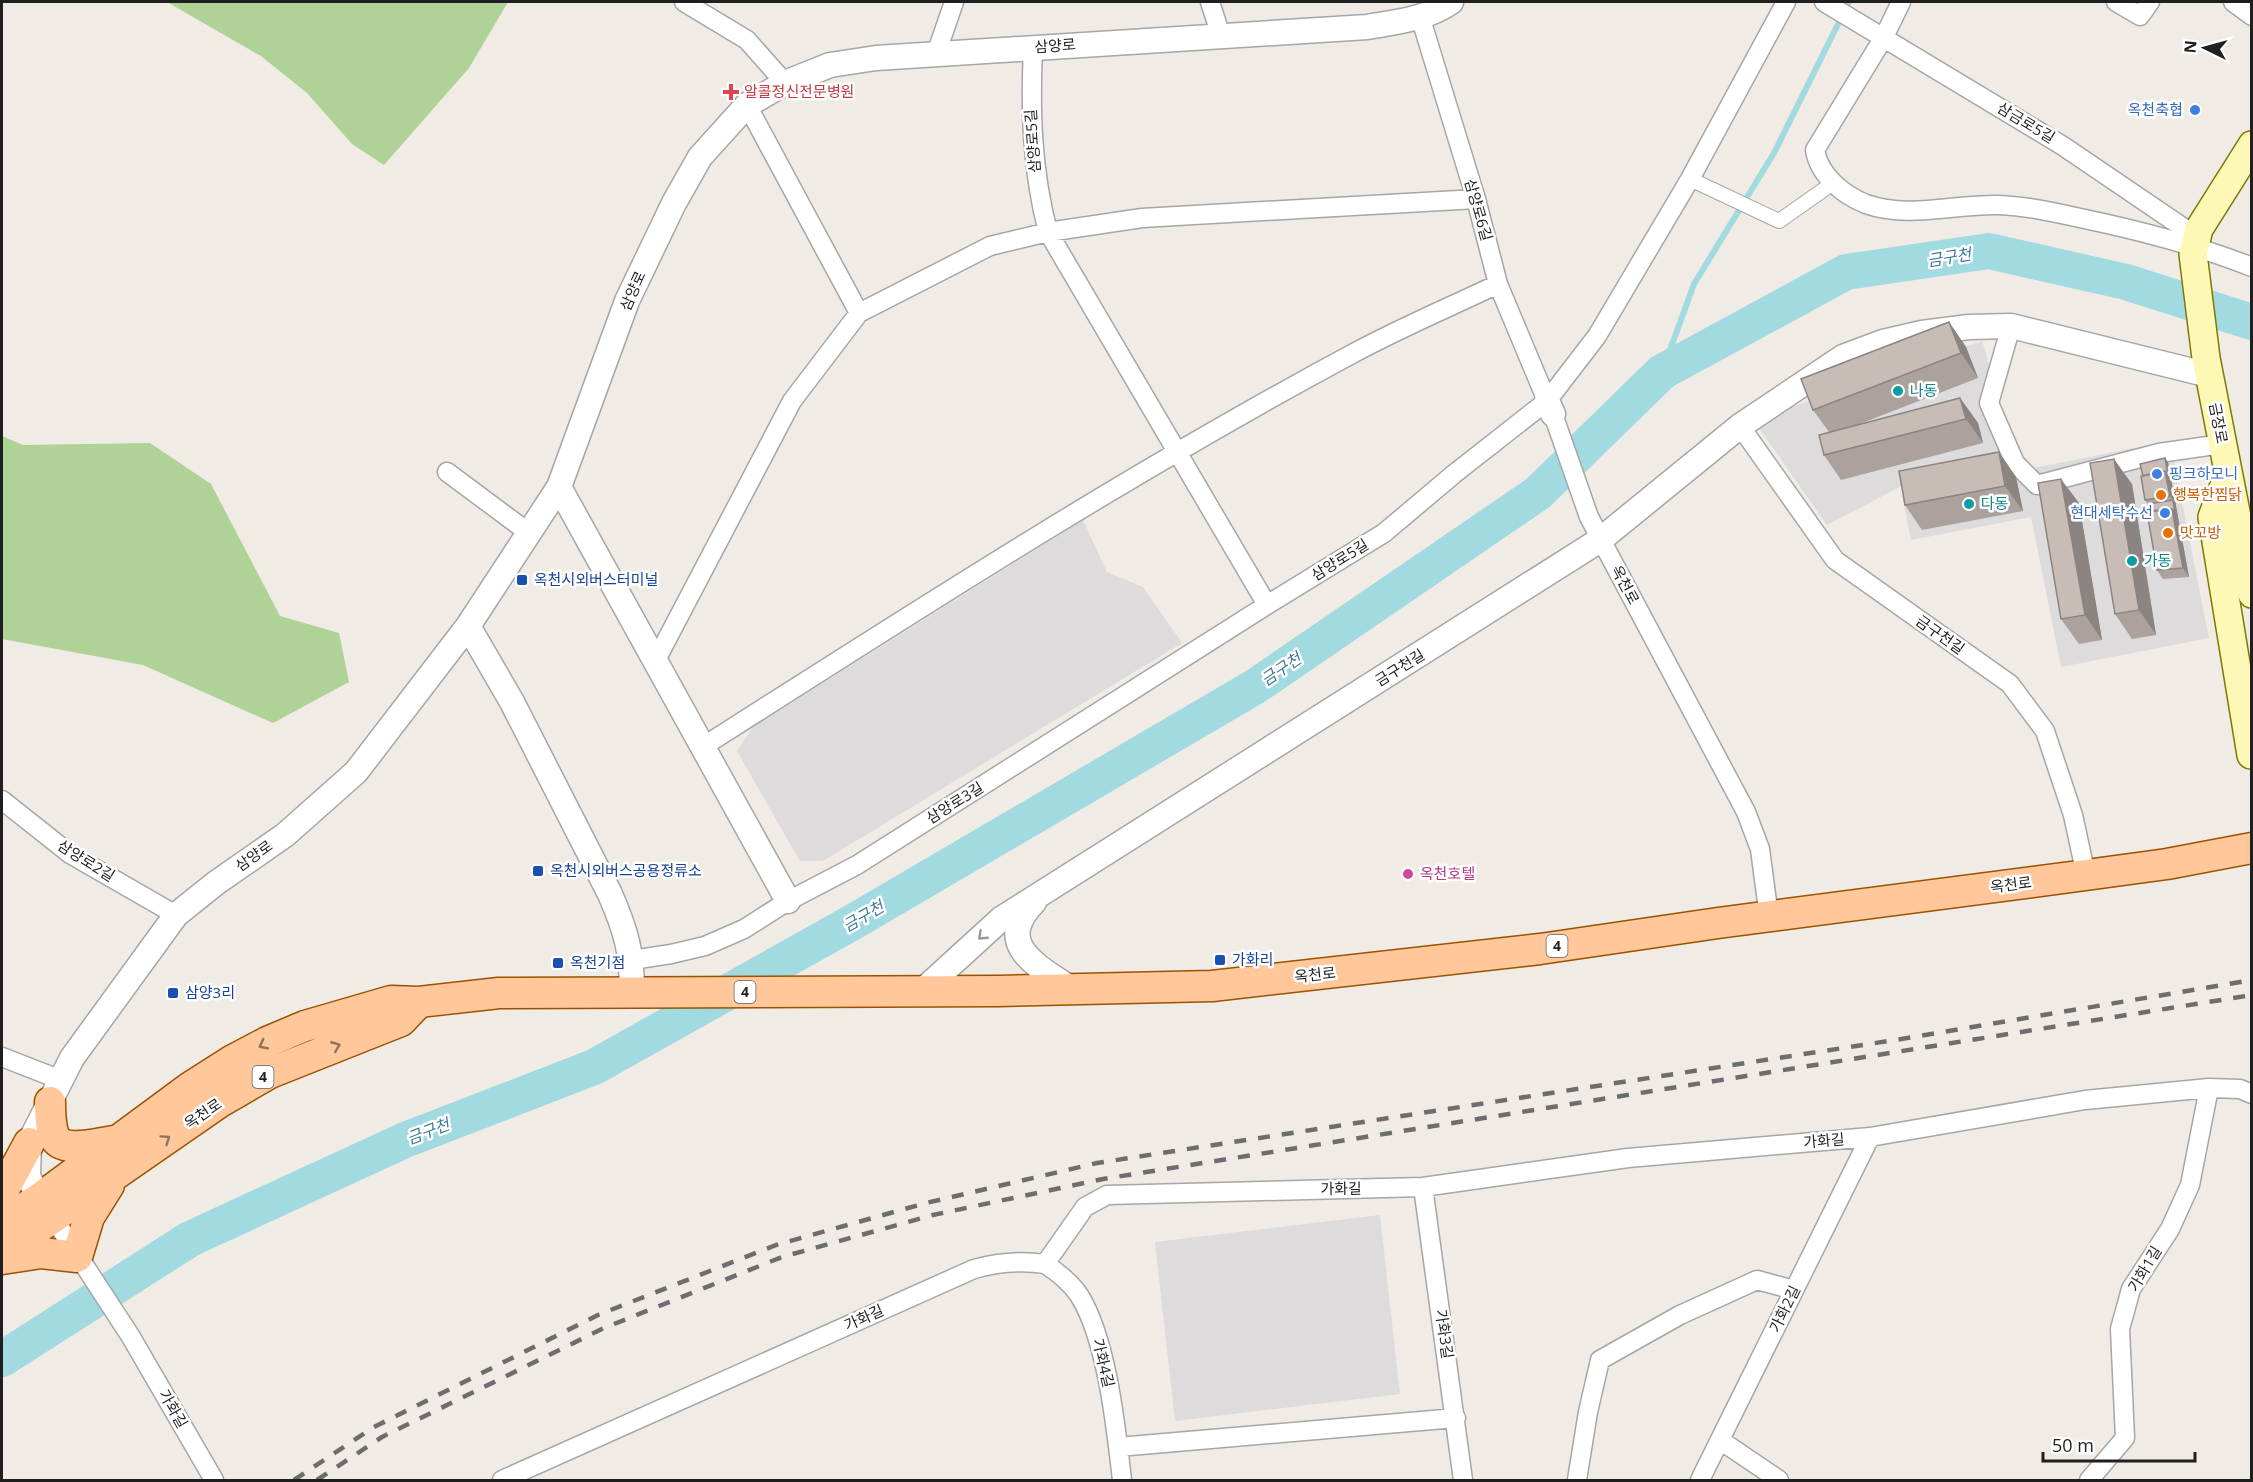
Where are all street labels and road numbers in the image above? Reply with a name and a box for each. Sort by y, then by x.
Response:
street label: 삼양로 [1034,34,1076,56]
street label: 삼금로5길 [1994,97,2059,147]
street label: 삼양로5길 [1020,109,1044,174]
street label: 삼양로6길 [1461,176,1497,243]
street label: 삼양로 [615,268,650,314]
street label: 금장로 [2205,401,2233,445]
street label: 삼양로5길 [1307,534,1372,585]
street label: 옥천로 [1607,562,1644,608]
street label: 금구천길 [1912,610,1969,658]
street label: 금구천길 [1371,644,1428,690]
street label: 삼양로3길 [922,777,987,828]
street label: 삼양로2길 [54,835,119,886]
street label: 삼양로 [231,835,276,875]
street label: 옥천로 [1989,872,2033,896]
road number: 4 [1546,935,1568,957]
street label: 옥천로 [1293,962,1337,986]
road number: 4 [734,981,756,1003]
road number: 4 [252,1066,274,1088]
street label: 옥천로 [180,1093,225,1133]
street label: 가화길 [1802,1128,1845,1152]
street label: 가화길 [1320,1178,1362,1198]
street label: 가화1길 [2123,1242,2166,1295]
street label: 가화2길 [1764,1282,1804,1335]
street label: 가화길 [841,1300,887,1335]
street label: 가화3길 [1432,1308,1458,1360]
street label: 가화4길 [1089,1336,1119,1389]
street label: 가화길 [155,1386,193,1431]

